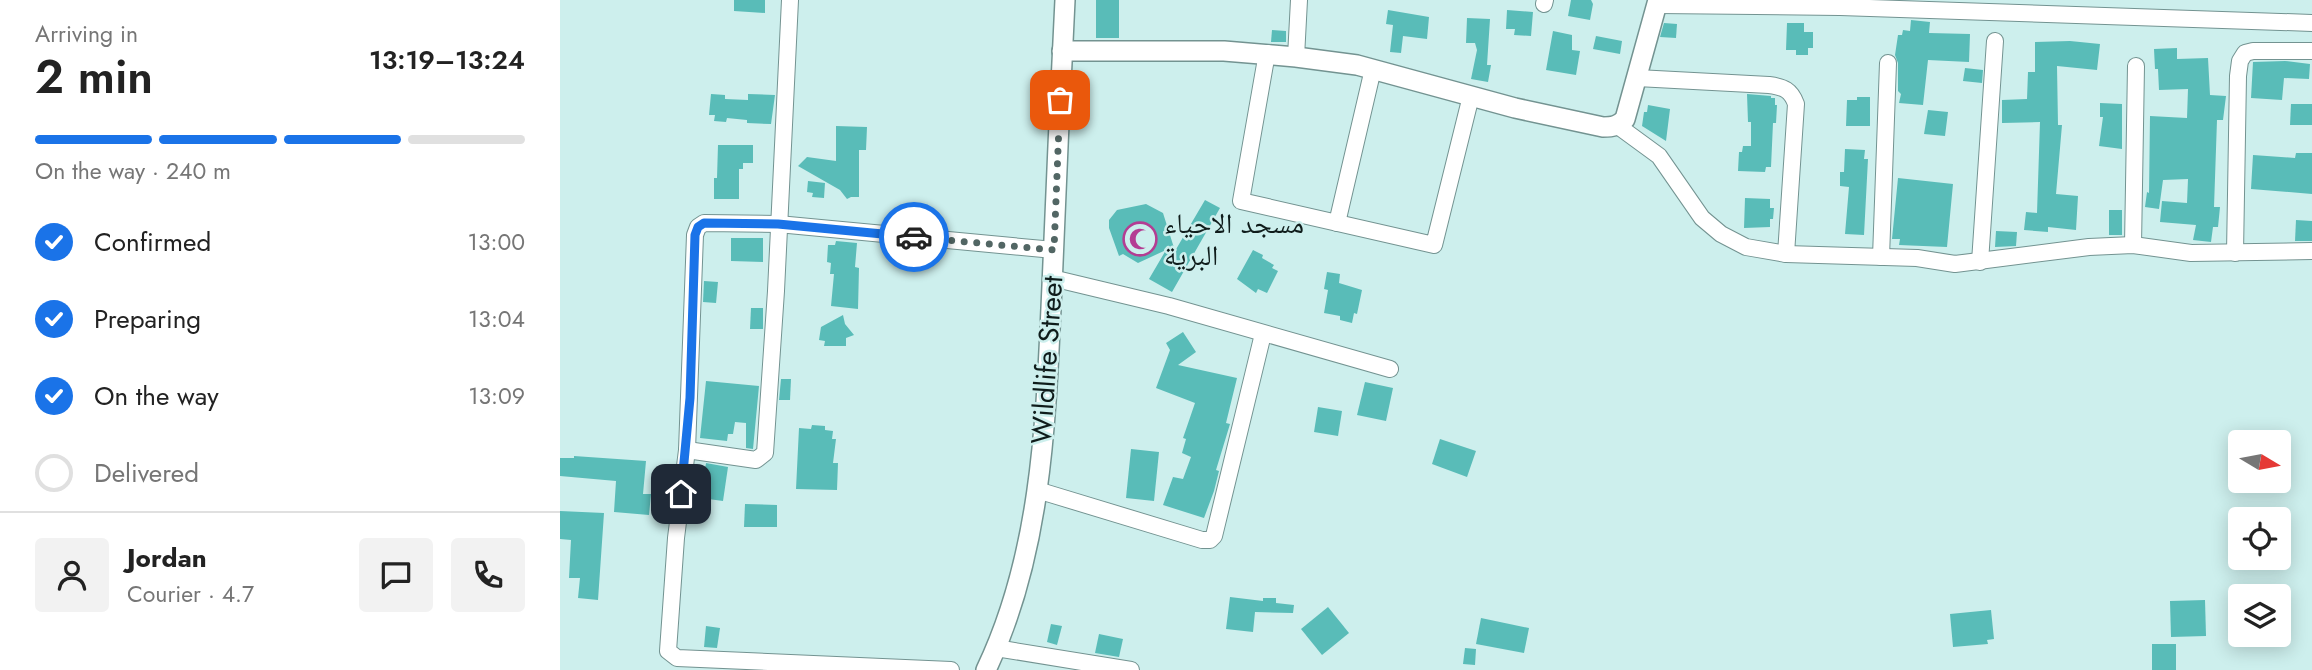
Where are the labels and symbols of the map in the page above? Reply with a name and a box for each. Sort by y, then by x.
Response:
pin [1030,70,1090,130]
courier [879,202,949,272]
place label: مسجد الاحياء البرية [1164,203,1304,276]
mosque icon: مسجد الاحياء البرية [1121,220,1159,258]
street label: Wildlife Street [1021,274,1073,446]
north arrow [2228,430,2291,494]
pin [651,464,711,524]

